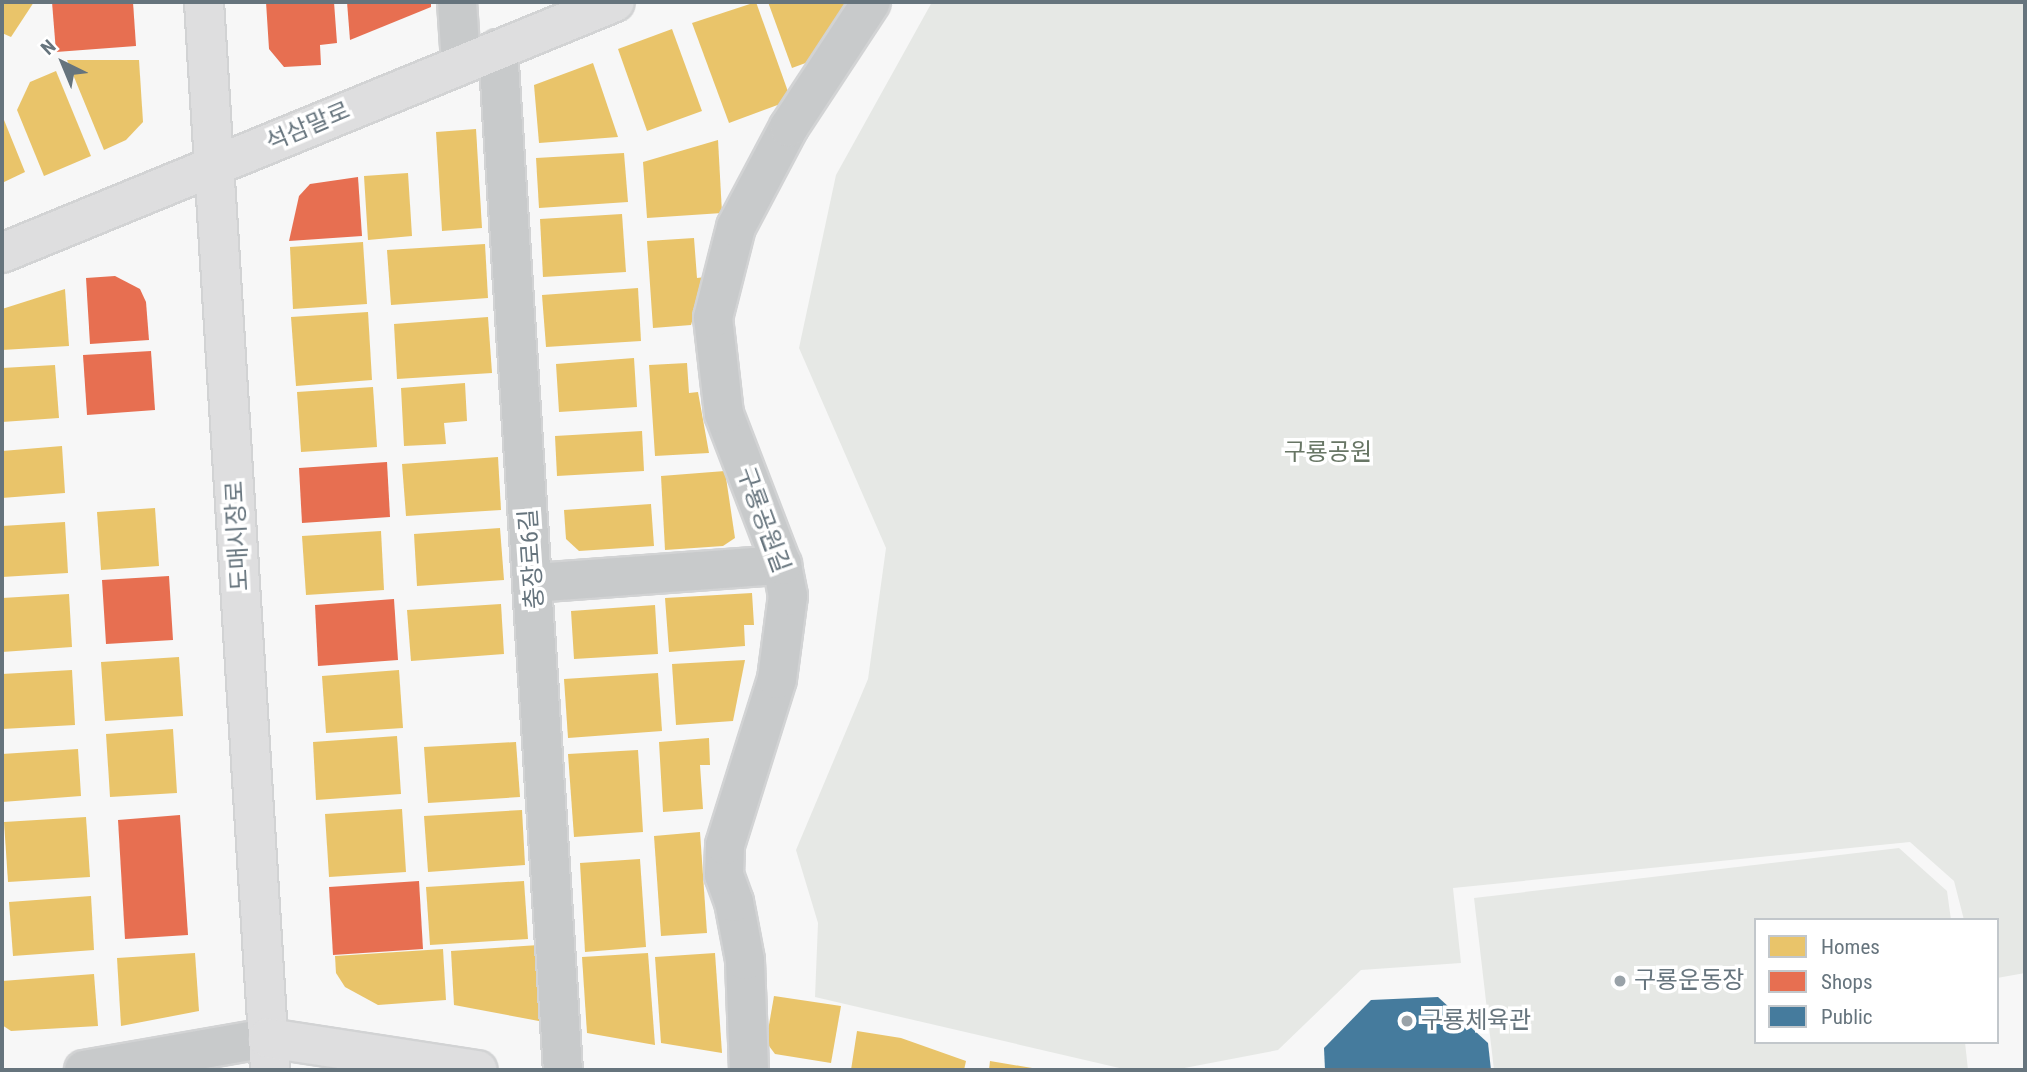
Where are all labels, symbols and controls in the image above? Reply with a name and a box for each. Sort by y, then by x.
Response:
north arrow [28,28,98,98]
text: N [36,35,60,60]
street label: 석삼말로 [262,96,354,158]
park label: 구룡공원 [1284,439,1372,467]
street label: 구룡공원길 [731,463,795,577]
street label: 도매시장로 [221,480,255,592]
street label: 충장로6길 [514,508,550,610]
legend [1754,918,1999,1044]
text: Homes [1821,935,1880,959]
place label: 구룡운동장 [1634,967,1744,995]
text: Shops [1821,970,1873,994]
marker: 구룡운동장 [1612,973,1628,989]
text: Public [1821,1005,1873,1029]
place label: 구룡체육관 [1421,1007,1531,1035]
marker: 구룡체육관 [1399,1013,1415,1029]

